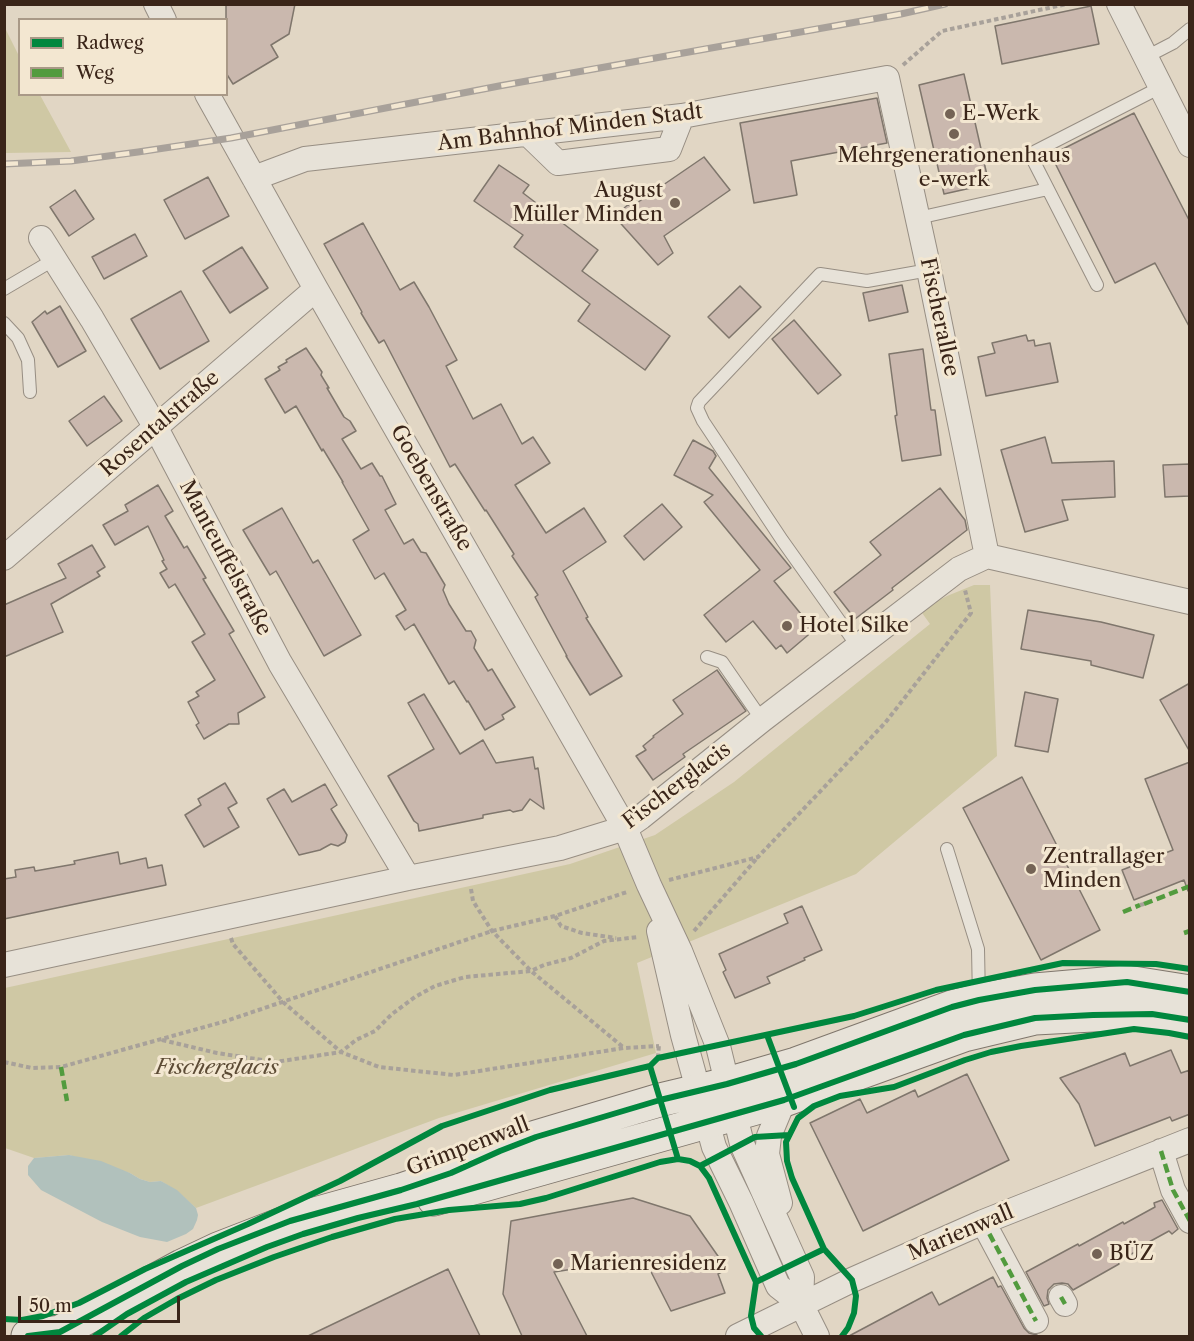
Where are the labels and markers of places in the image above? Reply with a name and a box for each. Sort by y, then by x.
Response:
place label: E-Werk [962,101,1039,127]
marker: E-Werk [943,107,957,121]
marker: Mehrgenerationenhaus e-werk [947,127,961,141]
place label: Mehrgenerationenhaus e-werk [838,143,1070,193]
place label: August Müller Minden [512,178,663,228]
marker: August Müller Minden [668,196,682,210]
place label: Hotel Silke [799,613,909,639]
marker: Hotel Silke [780,619,794,633]
place label: Zentrallager Minden [1043,844,1164,894]
marker: Zentrallager Minden [1024,862,1038,876]
place label: BÜZ [1109,1241,1154,1267]
marker: BÜZ [1090,1247,1104,1261]
place label: Marienresidenz [570,1251,727,1277]
marker: Marienresidenz [551,1257,565,1271]

